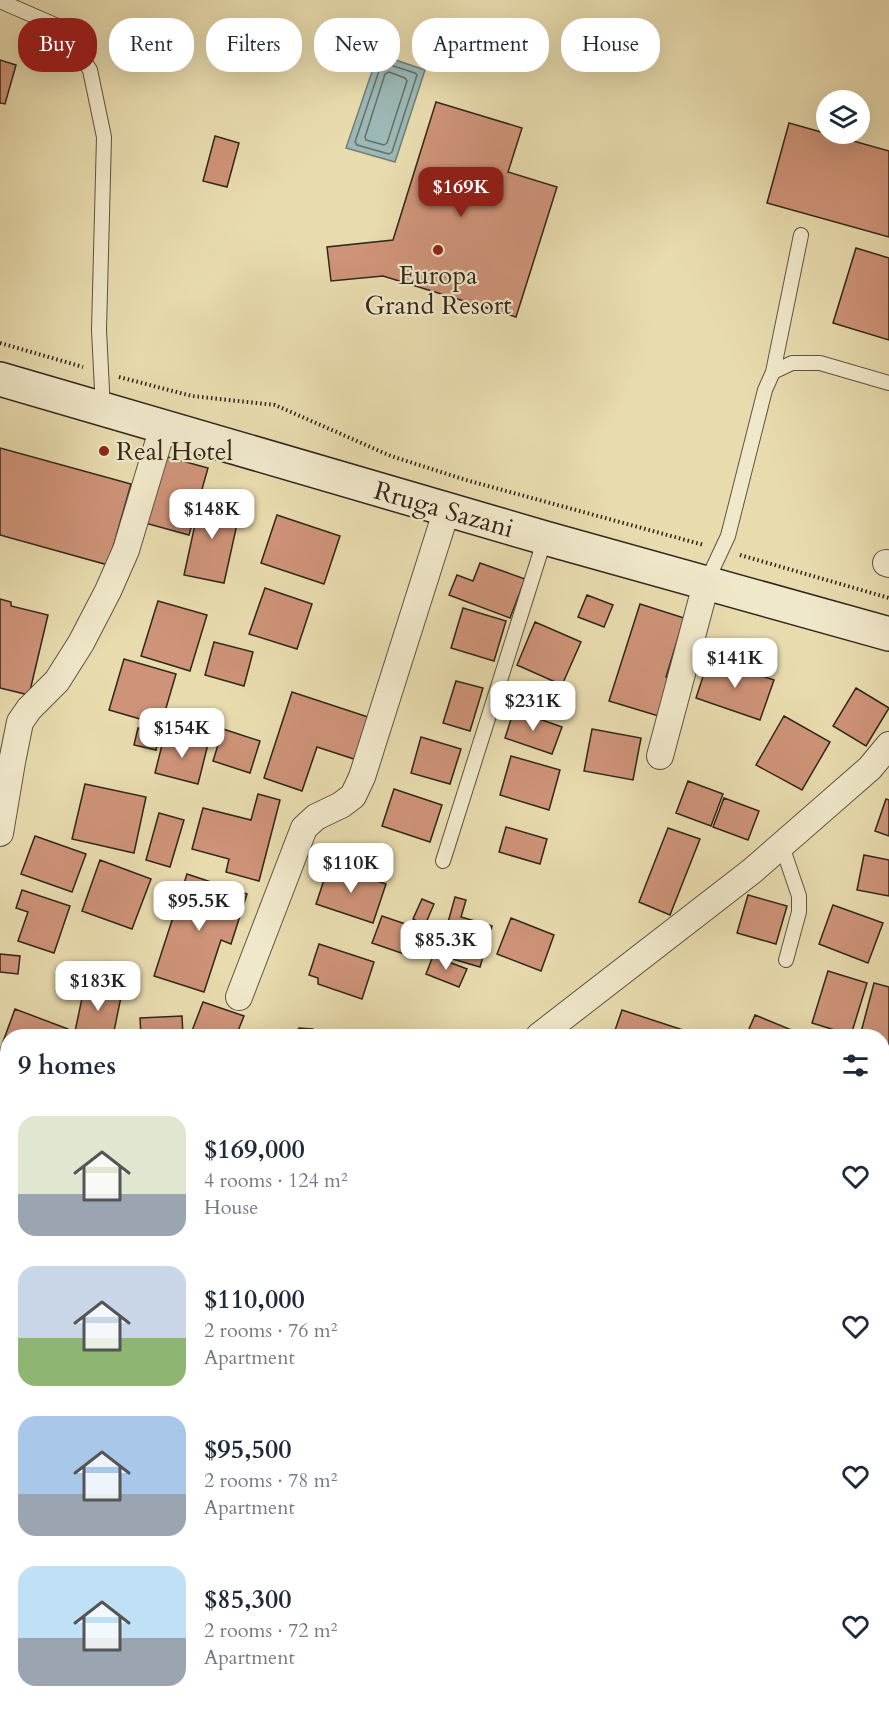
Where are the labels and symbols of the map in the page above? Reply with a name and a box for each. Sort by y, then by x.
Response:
pin: $169K [419,167,503,218]
marker: Europa Grand Resort [431,243,445,257]
place label: Europa Grand Resort [364,258,512,323]
place label: Real Hotel [116,434,233,469]
marker: Real Hotel [97,444,111,458]
street label: Rruga Sazani [370,473,518,546]
pin: $148K [170,489,254,540]
pin: $141K [693,638,777,689]
pin: $231K [491,681,575,732]
pin: $154K [140,708,224,759]
pin: $110K [309,843,393,894]
pin: $95.5K [150,881,248,932]
pin: $85.3K [397,920,495,971]
pin: $183K [56,961,140,1012]

